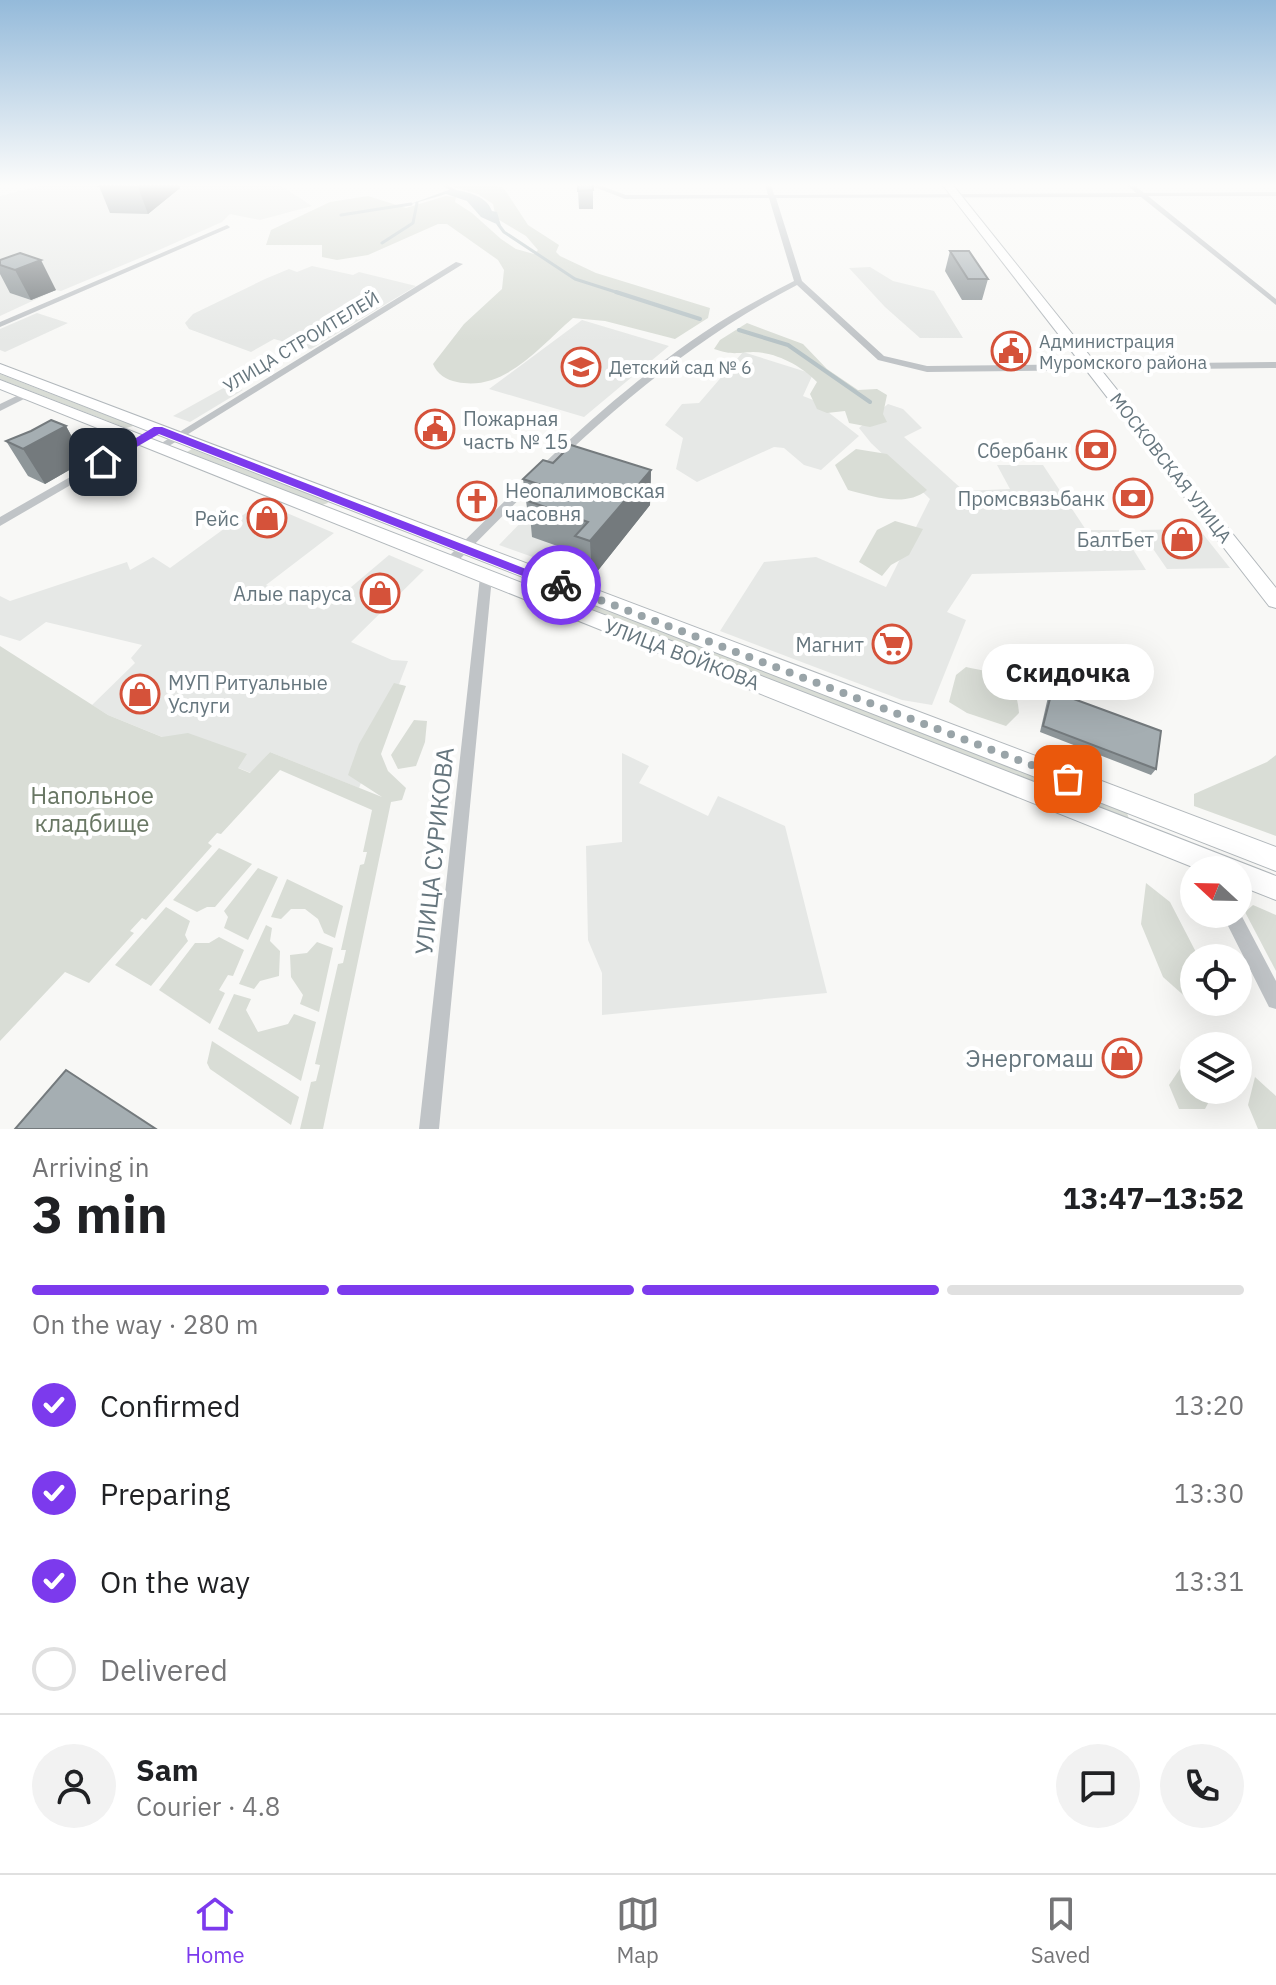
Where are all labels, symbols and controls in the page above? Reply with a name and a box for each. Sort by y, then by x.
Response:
street label: УЛИЦА СТРОИТЕЛЕЙ [219,286,383,398]
public building icon: Администрация Муромского района [990,330,1032,372]
place label: Администрация Муромского района [1039,330,1208,374]
school or university icon: Детский сад № 6 [560,346,602,388]
place label: Детский сад № 6 [609,356,752,379]
street label: МОСКОВСКАЯ УЛИЦА [1105,388,1237,548]
place label: Пожарная часть № 15 [463,405,568,455]
public building icon: Пожарная часть № 15 [414,408,456,450]
pin [69,428,137,496]
bank icon: Сбербанк [1075,429,1117,471]
place label: Сбербанк [977,437,1068,464]
icon: home [81,440,125,484]
place label: Неопалимовская часовня [505,477,665,527]
bank icon: Промсвязьбанк [1112,477,1154,519]
church icon: Неопалимовская часовня [456,480,498,522]
place label: Промсвязьбанк [957,485,1105,512]
shop icon: Рейс [246,497,288,539]
place label: Рейс [194,505,239,532]
shop icon: БалтБет [1161,518,1203,560]
place label: БалтБет [1077,526,1155,553]
courier [521,545,601,625]
icon: bike [539,563,583,607]
shop icon: Алые паруса [359,572,401,614]
place label: Алые паруса [233,580,352,607]
street label: УЛИЦА ВОЙКОВА [600,612,764,696]
supermarket icon: Магнит [871,623,913,665]
place label: Магнит [795,631,865,658]
callout: Скидочка [982,643,1154,699]
text: Скидочка [1006,655,1130,689]
place label: МУП Ритуальные Услуги [168,669,328,719]
shop icon: МУП Ритуальные Услуги [119,673,161,715]
street label: УЛИЦА СУРИКОВА [407,745,461,957]
pin [1034,745,1102,813]
icon: bag [1046,757,1090,801]
park label: Напольное кладбище [30,779,154,839]
north arrow [1180,856,1252,928]
map controls [1180,856,1252,1104]
button: locate [1180,944,1252,1016]
button: layers [1180,1032,1252,1104]
shop icon: Энергомаш [1101,1037,1143,1079]
place label: Энергомаш [966,1042,1094,1074]
text: Arriving in [32,1150,149,1184]
text: 13:47–13:52 [1063,1178,1244,1217]
text: 3 min [32,1180,168,1247]
text: On the way · 280 m [32,1307,258,1341]
icon: check [32,1383,76,1427]
text: Confirmed [100,1386,241,1425]
text: 13:20 [1174,1388,1244,1422]
icon: check [32,1471,76,1515]
text: Preparing [100,1474,230,1513]
text: 13:30 [1174,1476,1244,1510]
icon: check [32,1559,76,1603]
text: On the way [100,1562,250,1601]
text: 13:31 [1174,1564,1244,1598]
text: Delivered [100,1650,228,1689]
button: person [32,1744,116,1828]
button: chat [1056,1744,1140,1828]
button: phone [1160,1744,1244,1828]
text: Sam [136,1750,199,1789]
text: Courier · 4.8 [136,1789,280,1823]
tab: Home [185,1892,245,1969]
tab: Map [616,1892,660,1969]
tab: Saved [1031,1892,1090,1969]

